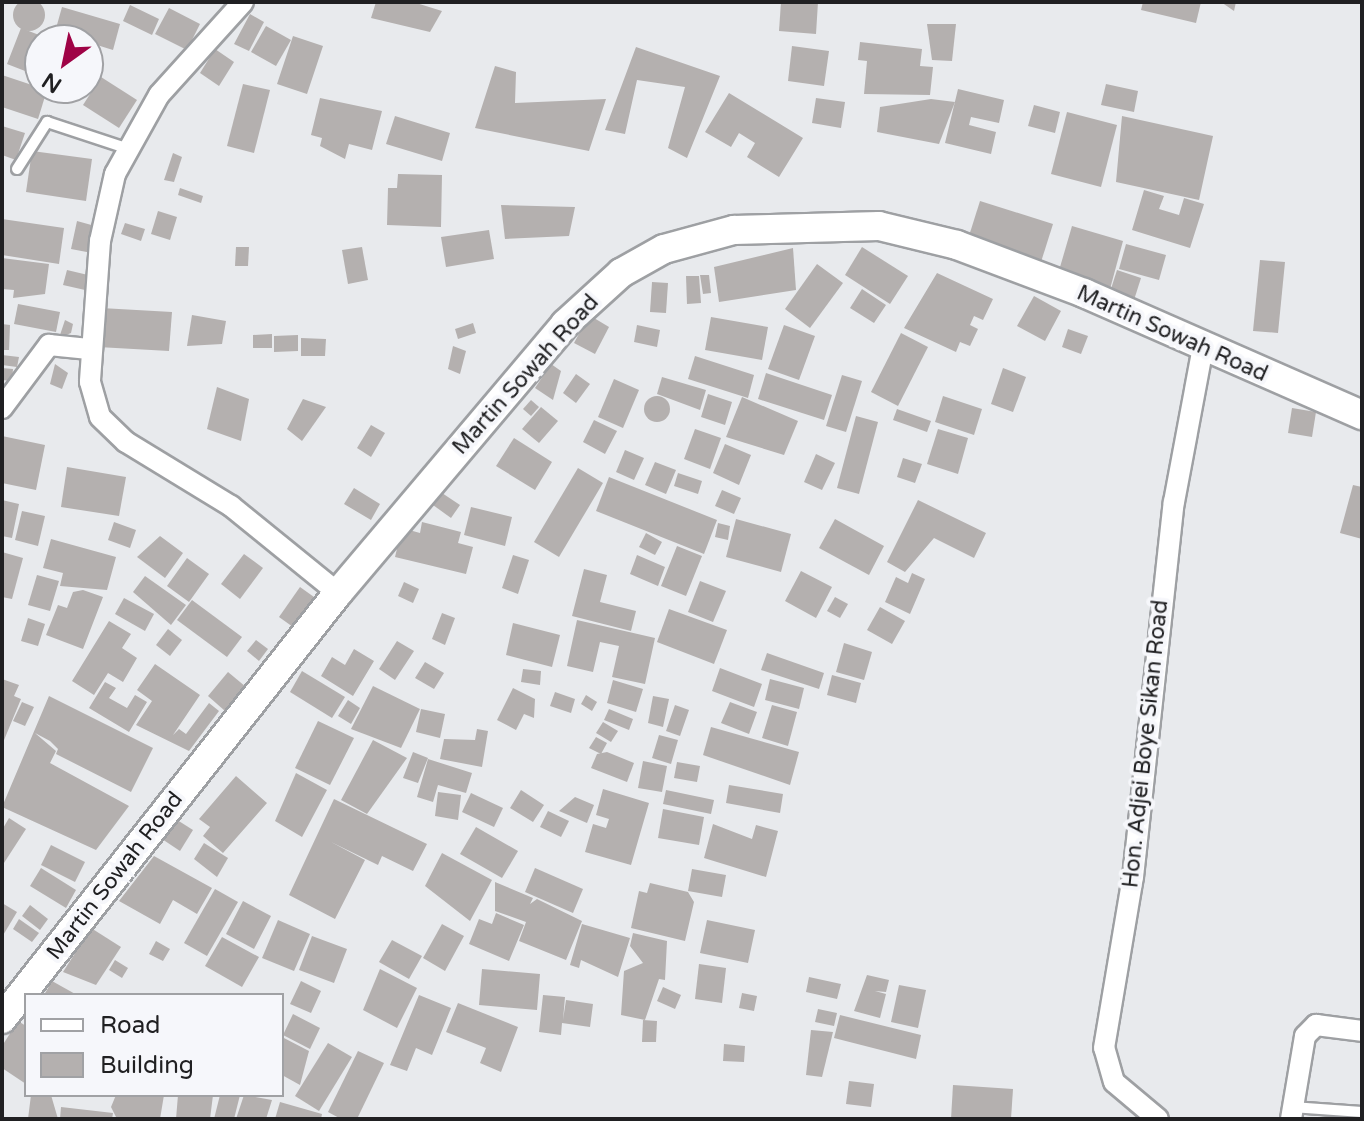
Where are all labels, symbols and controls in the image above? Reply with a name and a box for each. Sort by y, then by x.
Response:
north arrow [24,24,104,104]
text: N [38,67,67,98]
street label: Martin Sowah Road [1073,280,1271,388]
street label: Martin Sowah Road [447,290,605,460]
street label: Hon. Adjei Boye Sikan Road [1118,599,1174,889]
street label: Martin Sowah Road [41,787,189,965]
legend [24,993,284,1097]
text: Road [100,1011,160,1040]
text: Building [100,1051,194,1080]

